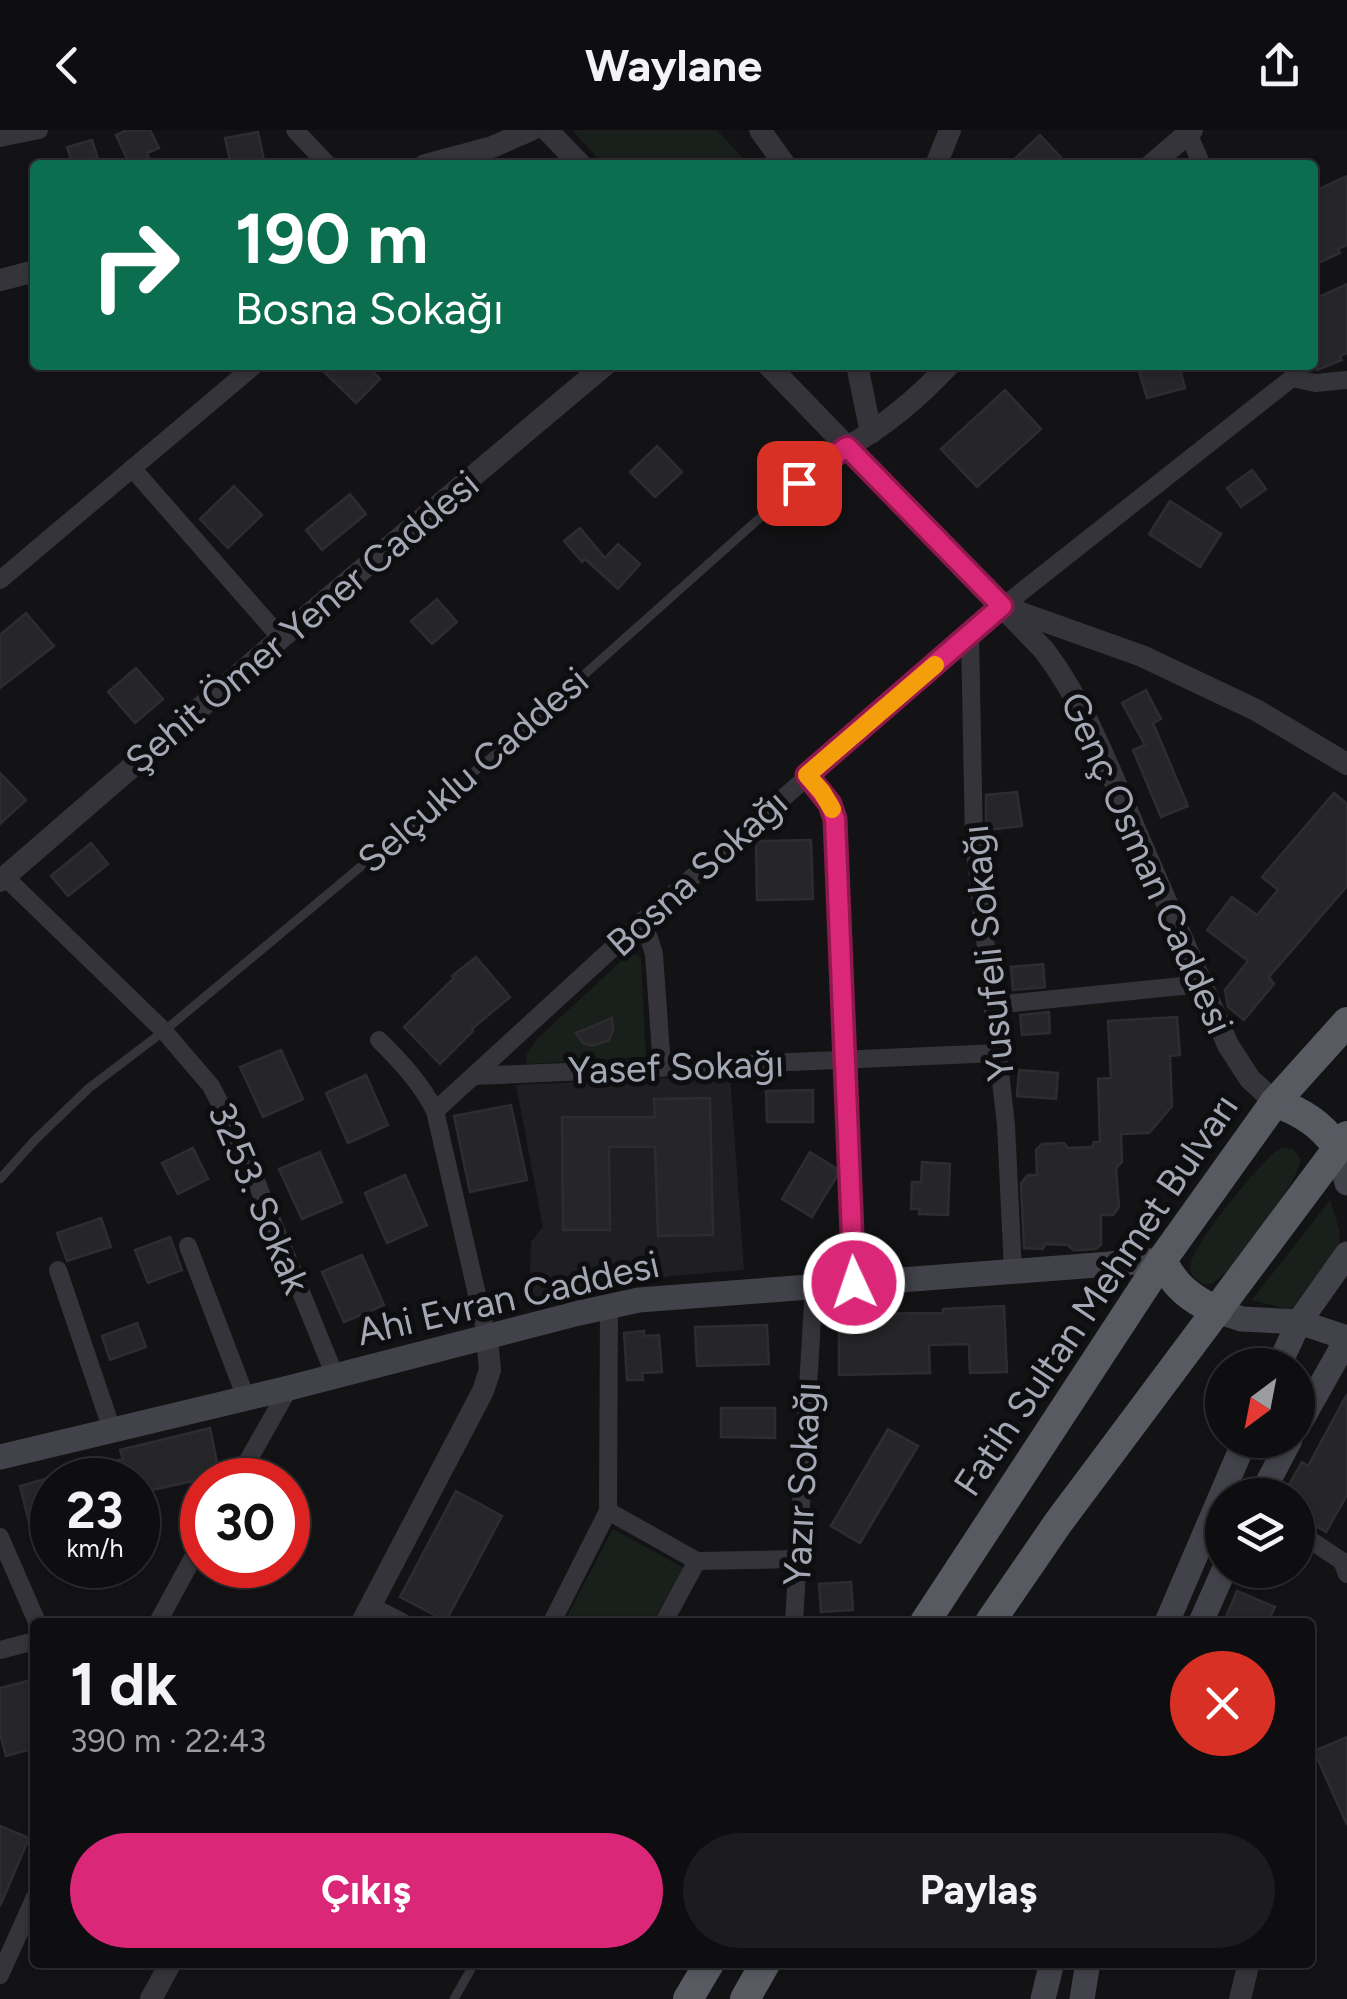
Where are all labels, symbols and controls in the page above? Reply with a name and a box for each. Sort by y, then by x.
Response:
icon: back [40,38,95,93]
text: Waylane [585,38,762,92]
icon: share [1252,38,1307,93]
text: 190 m [235,196,428,281]
icon: right [70,200,200,330]
text: Bosna Sokağı [235,281,504,335]
pin [757,441,842,526]
icon: arrive [772,456,827,511]
street label: Şehit Ömer Yener Caddesi [116,461,488,783]
street label: Selçuklu Caddesi [348,657,598,883]
street label: Genç Osman Caddesi [1051,685,1243,1041]
street label: Bosna Sokağı [597,780,797,966]
street label: Yusufeli Sokağı [952,823,1024,1083]
street label: Yasef Sokağı [567,1040,785,1094]
street label: Fatih Sultan Mehmet Bulvarı [944,1085,1248,1505]
street label: 3253. Sokak [198,1096,320,1301]
position arrow [802,1231,906,1335]
street label: Ahi Evran Caddesi [352,1241,664,1355]
north arrow [1205,1348,1315,1458]
map controls [1205,1348,1315,1588]
street label: Yazır Sokağı [774,1381,830,1587]
speed limit sign: 30 [180,1458,310,1588]
button: layers [1205,1478,1315,1588]
text: 23 [67,1480,123,1541]
text: km/h [66,1533,124,1563]
text: 1 dk [70,1648,178,1720]
button: close [1170,1651,1275,1756]
text: 390 m · 22:43 [70,1722,266,1760]
button: Çıkış [70,1833,663,1948]
button: Paylaş [683,1833,1275,1948]

